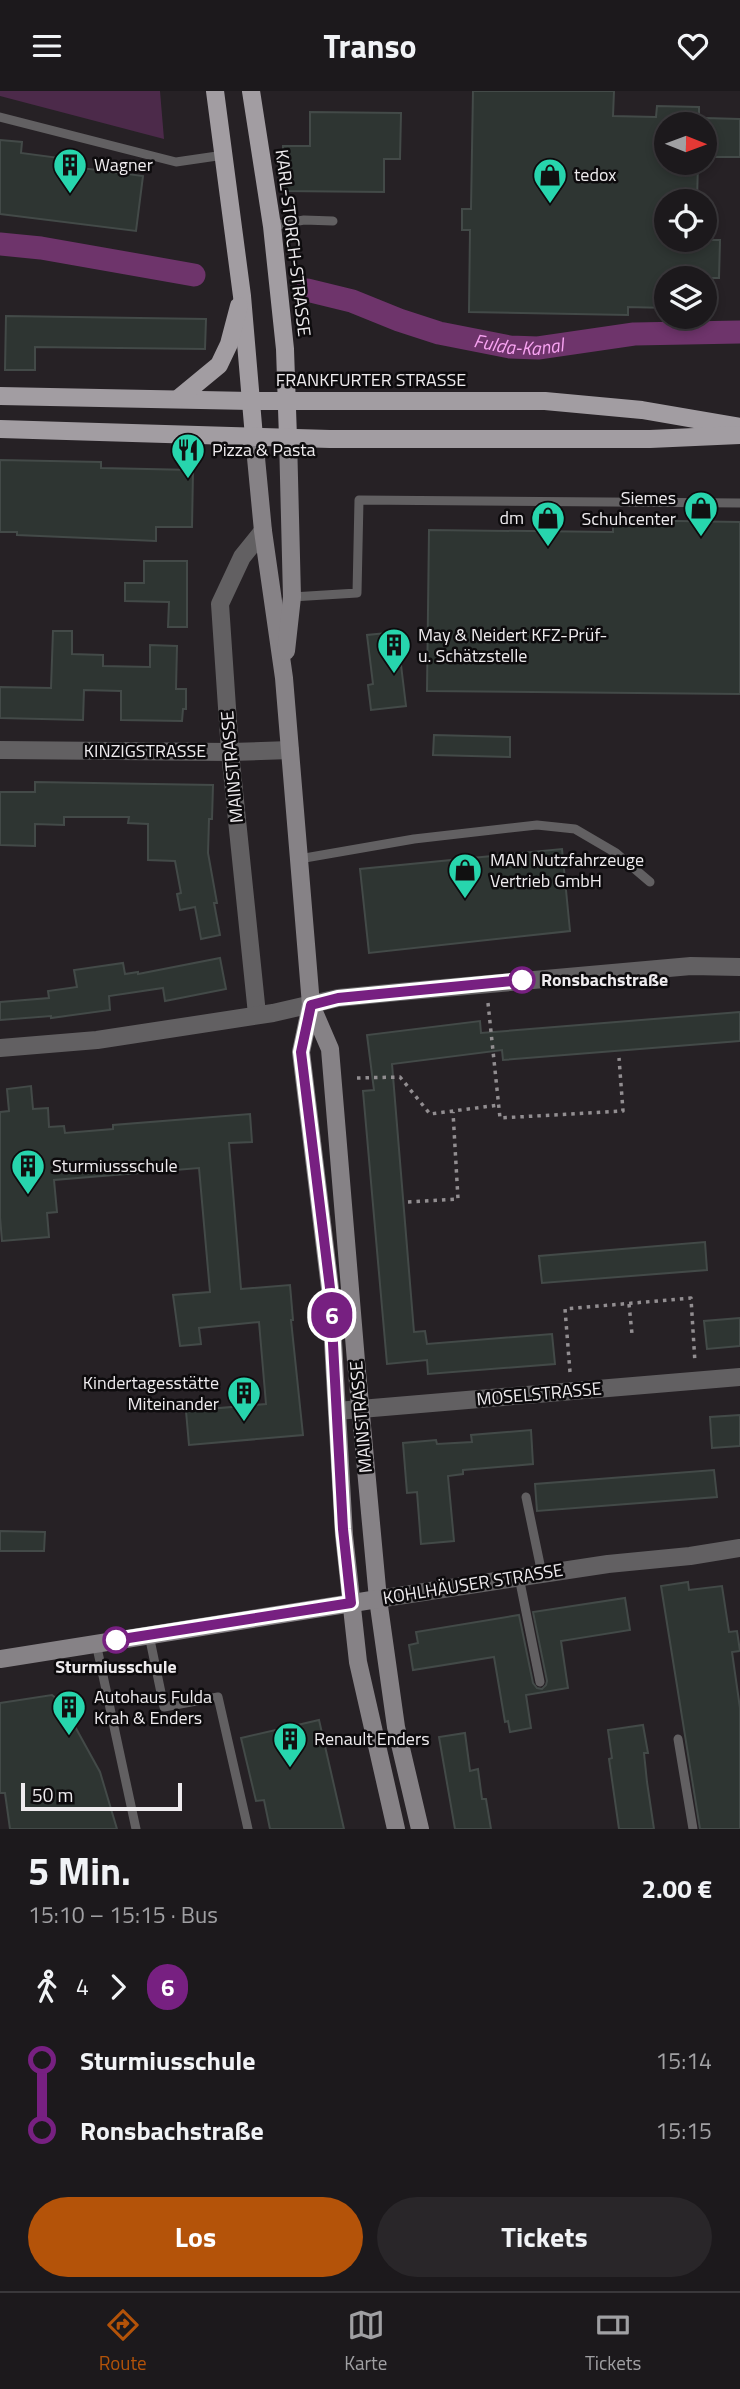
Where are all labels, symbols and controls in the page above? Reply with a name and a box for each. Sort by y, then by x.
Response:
text: Transo [323,22,417,70]
icon: menu [28,27,66,65]
icon: heart [674,27,712,65]
north arrow [654,112,718,175]
map controls [654,112,717,329]
building icon: Wagner [51,146,89,195]
street label: KARL-STORCH-STRASSE [269,148,318,338]
place label: Wagner [94,151,153,178]
shop icon: tedox [531,156,569,205]
place label: tedox [574,161,616,188]
button: locate [654,189,717,252]
button: layers [654,266,717,329]
water label: Fulda-Kanal [472,325,567,362]
street label: FRANKFURTER STRASSE [276,366,466,393]
restaurant icon: Pizza & Pasta [169,431,207,480]
place label: Pizza & Pasta [212,436,316,463]
place label: Siemes Schuhcenter [581,484,676,532]
shop icon: Siemes Schuhcenter [682,489,720,538]
shop icon: dm [529,499,567,548]
place label: dm [499,504,524,531]
place label: May & Neidert KFZ-Prüf- u. Schätzstelle [418,621,608,669]
building icon: May & Neidert KFZ-Prüf- u. Schätzstelle [375,626,413,675]
street label: MAINSTRASSE [213,710,250,824]
street label: KINZIGSTRASSE [84,737,206,764]
place label: MAN Nutzfahrzeuge Vertrieb GmbH [490,846,644,894]
shop icon: MAN Nutzfahrzeuge Vertrieb GmbH [446,851,484,900]
place label: Ronsbachstraße [541,966,668,993]
marker: Ronsbachstraße [509,967,535,993]
building icon: Sturmiussschule [9,1147,47,1196]
place label: Sturmiussschule [52,1152,178,1179]
line badge: 6 [309,1292,355,1338]
text: 6 [325,1297,339,1333]
street label: MAINSTRASSE [342,1360,379,1474]
place label: Kindertagesstätte Miteinander [83,1369,219,1417]
building icon: Kindertagesstätte Miteinander [225,1374,263,1423]
street label: MOSELSTRASSE [475,1375,603,1412]
street label: KOHLHÄUSER STRASSE [381,1556,565,1611]
marker: Sturmiusschule [103,1627,129,1653]
place label: Sturmiusschule [55,1653,177,1680]
place label: Autohaus Fulda Krah & Enders [94,1683,212,1731]
building icon: Autohaus Fulda Krah & Enders [50,1688,88,1737]
building icon: Renault Enders [271,1720,309,1769]
place label: Renault Enders [314,1725,430,1752]
scale bar [21,1780,182,1812]
text: 50 m [32,1780,73,1809]
text: 5 Min. [28,1842,131,1900]
text: 2.00 € [641,1869,712,1908]
text: 15:10 – 15:15 · Bus [28,1897,218,1932]
icon: walk [28,1968,66,2006]
icon: forward [99,1968,137,2006]
text: 4 [76,1969,89,2004]
text: 6 [161,1969,174,2005]
text: Sturmiusschule [80,2041,256,2080]
text: 15:14 [655,2043,712,2078]
text: Ronsbachstraße [80,2111,264,2150]
text: 15:15 [655,2113,712,2148]
button: Los [28,2197,363,2277]
button: Tickets [377,2197,712,2277]
tab: Route [99,2306,147,2377]
tab: Karte [344,2306,387,2377]
tab: Tickets [585,2306,641,2377]

